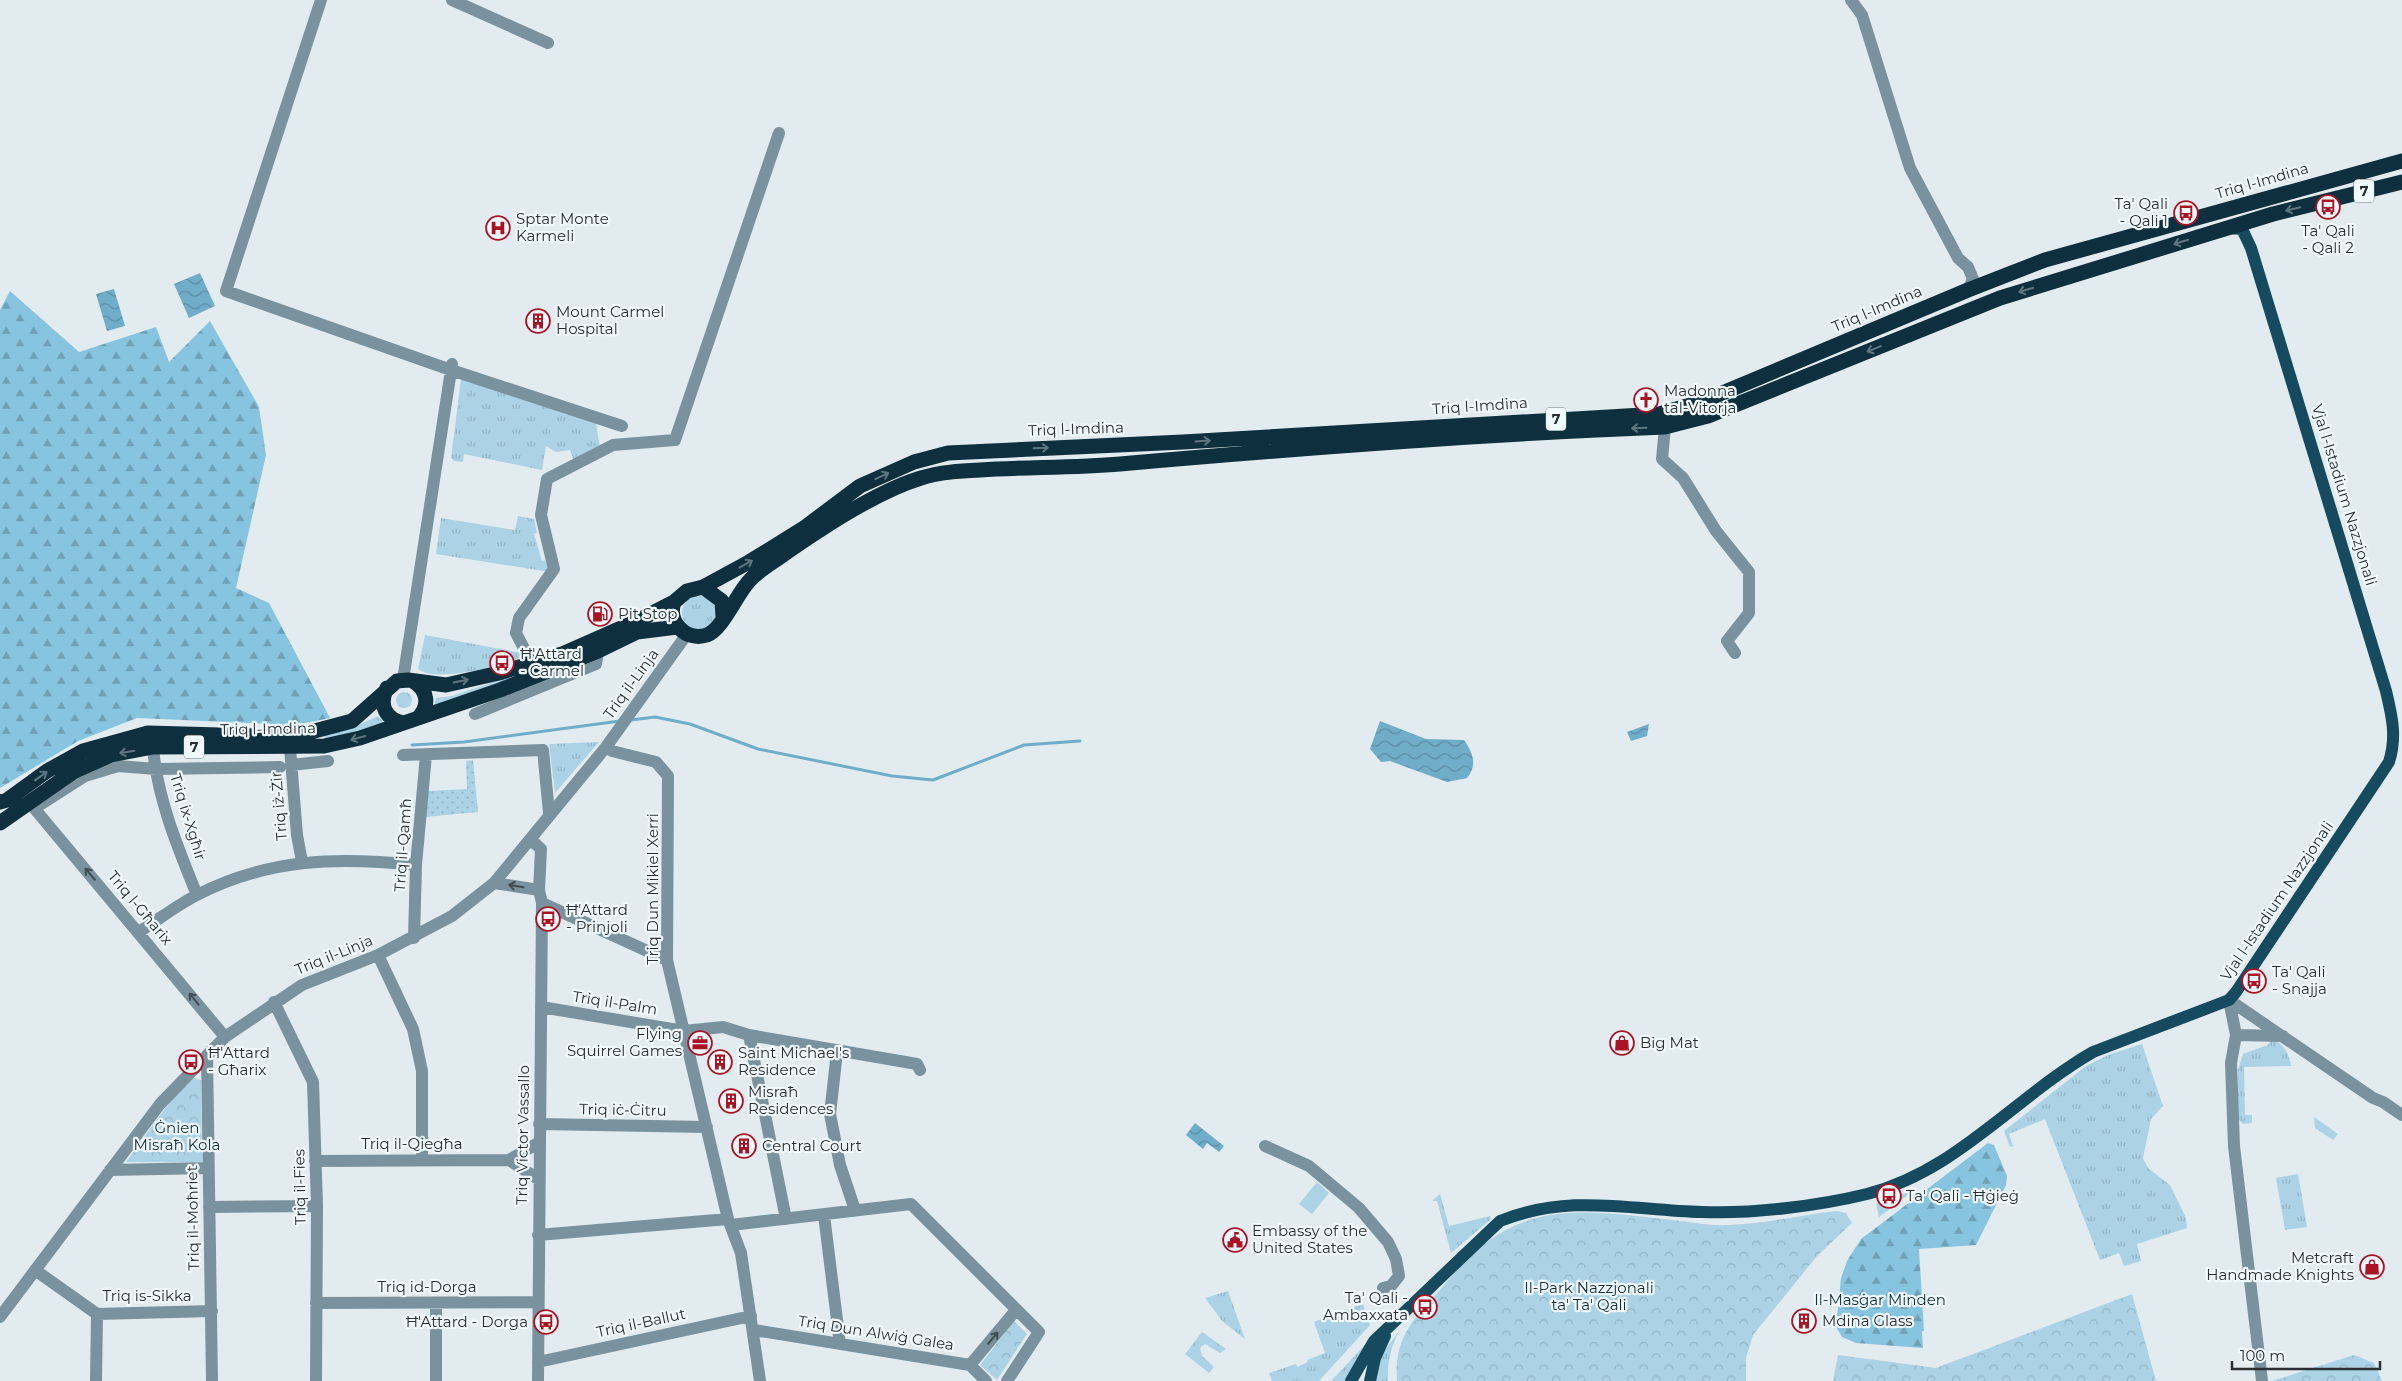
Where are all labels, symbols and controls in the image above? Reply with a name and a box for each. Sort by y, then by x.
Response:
street label: Triq l-Imdina [2213,158,2311,203]
road number: 7 [2354,180,2374,202]
place label: Ta' Qali - Qali 1 [2115,194,2168,230]
bus stop icon: Ta' Qali - Qali 2 [2315,194,2341,220]
bus stop icon: Ta' Qali - Qali 1 [2173,200,2199,226]
one-way arrow [2286,205,2302,214]
place label: Sptar Monte Karmeli [516,209,609,245]
hospital icon: Sptar Monte Karmeli [485,215,511,241]
place label: Ta' Qali - Qali 2 [2301,221,2355,257]
one-way arrow [2173,238,2189,248]
street label: Triq l-Imdina [1829,281,1925,336]
one-way arrow [2018,286,2034,296]
place label: Mount Carmel Hospital [556,302,664,338]
building icon: Mount Carmel Hospital [525,308,551,334]
one-way arrow [1867,344,1882,354]
place label: Madonna tal-Vitorja [1664,381,1736,417]
church icon: Madonna tal-Vitorja [1633,387,1659,413]
street label: Triq l-Imdina [1431,393,1528,418]
street label: Vjal l-Istadium Nazzjonali [2308,402,2381,588]
road number: 7 [1546,408,1566,430]
street label: Triq l-Imdina [1028,417,1124,440]
one-way arrow [1631,424,1647,433]
one-way arrow [1195,436,1211,445]
one-way arrow [1032,444,1048,453]
one-way arrow [874,471,889,480]
one-way arrow [738,558,753,568]
fuel station icon: Pit Stop [587,601,613,627]
place label: Pit Stop [618,604,677,623]
place label: Ħ'Attard - Carmel [520,644,584,680]
street label: Triq il-Linja [599,645,662,723]
bus stop icon: Ħ'Attard - Carmel [489,650,515,676]
one-way arrow [453,676,469,686]
street label: Triq l-Imdina [220,718,316,739]
one-way arrow [350,734,366,743]
road number: 7 [184,736,204,759]
one-way arrow [119,747,135,757]
one-way arrow [33,771,47,781]
street label: Triq ix-Xgħir [166,771,211,862]
street label: Triq iż-Żir [266,771,291,841]
street label: Triq il-Qamħ [390,797,415,893]
street label: Triq Dun Mikiel Xerri [643,813,662,965]
street label: Vjal l-Istadium Nazzjonali [2216,817,2337,984]
street label: Triq l-Għarix [104,867,177,949]
one-way arrow [85,868,96,881]
one-way arrow [509,881,525,891]
place label: Ħ'Attard - Prinjoli [566,900,628,936]
bus stop icon: Ħ'Attard - Prinjoli [535,906,561,932]
street label: Triq il-Linja [292,930,375,979]
place label: Ta' Qali - Snajja [2272,962,2327,998]
bus stop icon: Ta' Qali - Snajja [2241,968,2267,994]
street label: Triq il-Palm [571,986,659,1019]
one-way arrow [189,993,200,1006]
place label: Flying Squirrel Games [567,1024,682,1060]
office icon: Flying Squirrel Games [687,1030,713,1056]
shop icon: Big Mat [1609,1030,1635,1056]
place label: Big Mat [1640,1033,1699,1052]
place label: Ħ'Attard - Għarix [208,1043,270,1079]
place label: Saint Michael's Residence [738,1043,849,1079]
bus stop icon: Ħ'Attard - Għarix [178,1049,204,1075]
building icon: Saint Michael's Residence [707,1049,733,1075]
street label: Triq Victor Vassallo [512,1065,533,1205]
place label: Misraħ Residences [748,1082,833,1118]
building icon: Misraħ Residences [718,1088,744,1114]
street label: Triq iċ-Ċitru [579,1099,667,1120]
park label: Ġnien Misraħ Kola [134,1118,220,1154]
building icon: Central Court [731,1133,757,1159]
street label: Triq il-Qiegħa [361,1134,463,1153]
place label: Central Court [762,1136,862,1155]
street label: Triq il-Fies [289,1149,310,1225]
street label: Triq il-Moħriet [182,1165,203,1271]
bus stop icon: Ta' Qali - Ħġieġ [1876,1183,1902,1209]
place label: Ta' Qali - Ħġieġ [1906,1186,2019,1205]
place label: Embassy of the United States [1252,1221,1367,1257]
public building icon: Embassy of the United States [1222,1227,1248,1253]
place label: Metcraft Handmade Knights [2206,1248,2354,1284]
shop icon: Metcraft Handmade Knights [2359,1254,2385,1280]
street label: Triq id-Dorga [377,1277,477,1296]
park label: Il-Park Nazzjonali ta' Ta' Qali [1524,1278,1654,1314]
street label: Triq is-Sikka [102,1286,192,1305]
place label: Ta' Qali - Ambaxxata [1323,1288,1408,1324]
park label: Il-Masġar Minden [1814,1290,1946,1309]
bus stop icon: Ta' Qali - Ambaxxata [1412,1294,1438,1320]
street label: Triq il-Ballut [595,1304,687,1341]
building icon: Mdina Glass [1791,1308,1817,1334]
bus stop icon: Ħ'Attard - Dorga [533,1309,559,1335]
street label: Triq Dun Alwiġ Galea [797,1311,955,1354]
place label: Mdina Glass [1822,1311,1913,1330]
place label: Ħ'Attard - Dorga [406,1312,528,1331]
one-way arrow [988,1332,999,1345]
scale bar [2232,1338,2380,1370]
text: 100 m [2240,1346,2285,1365]

